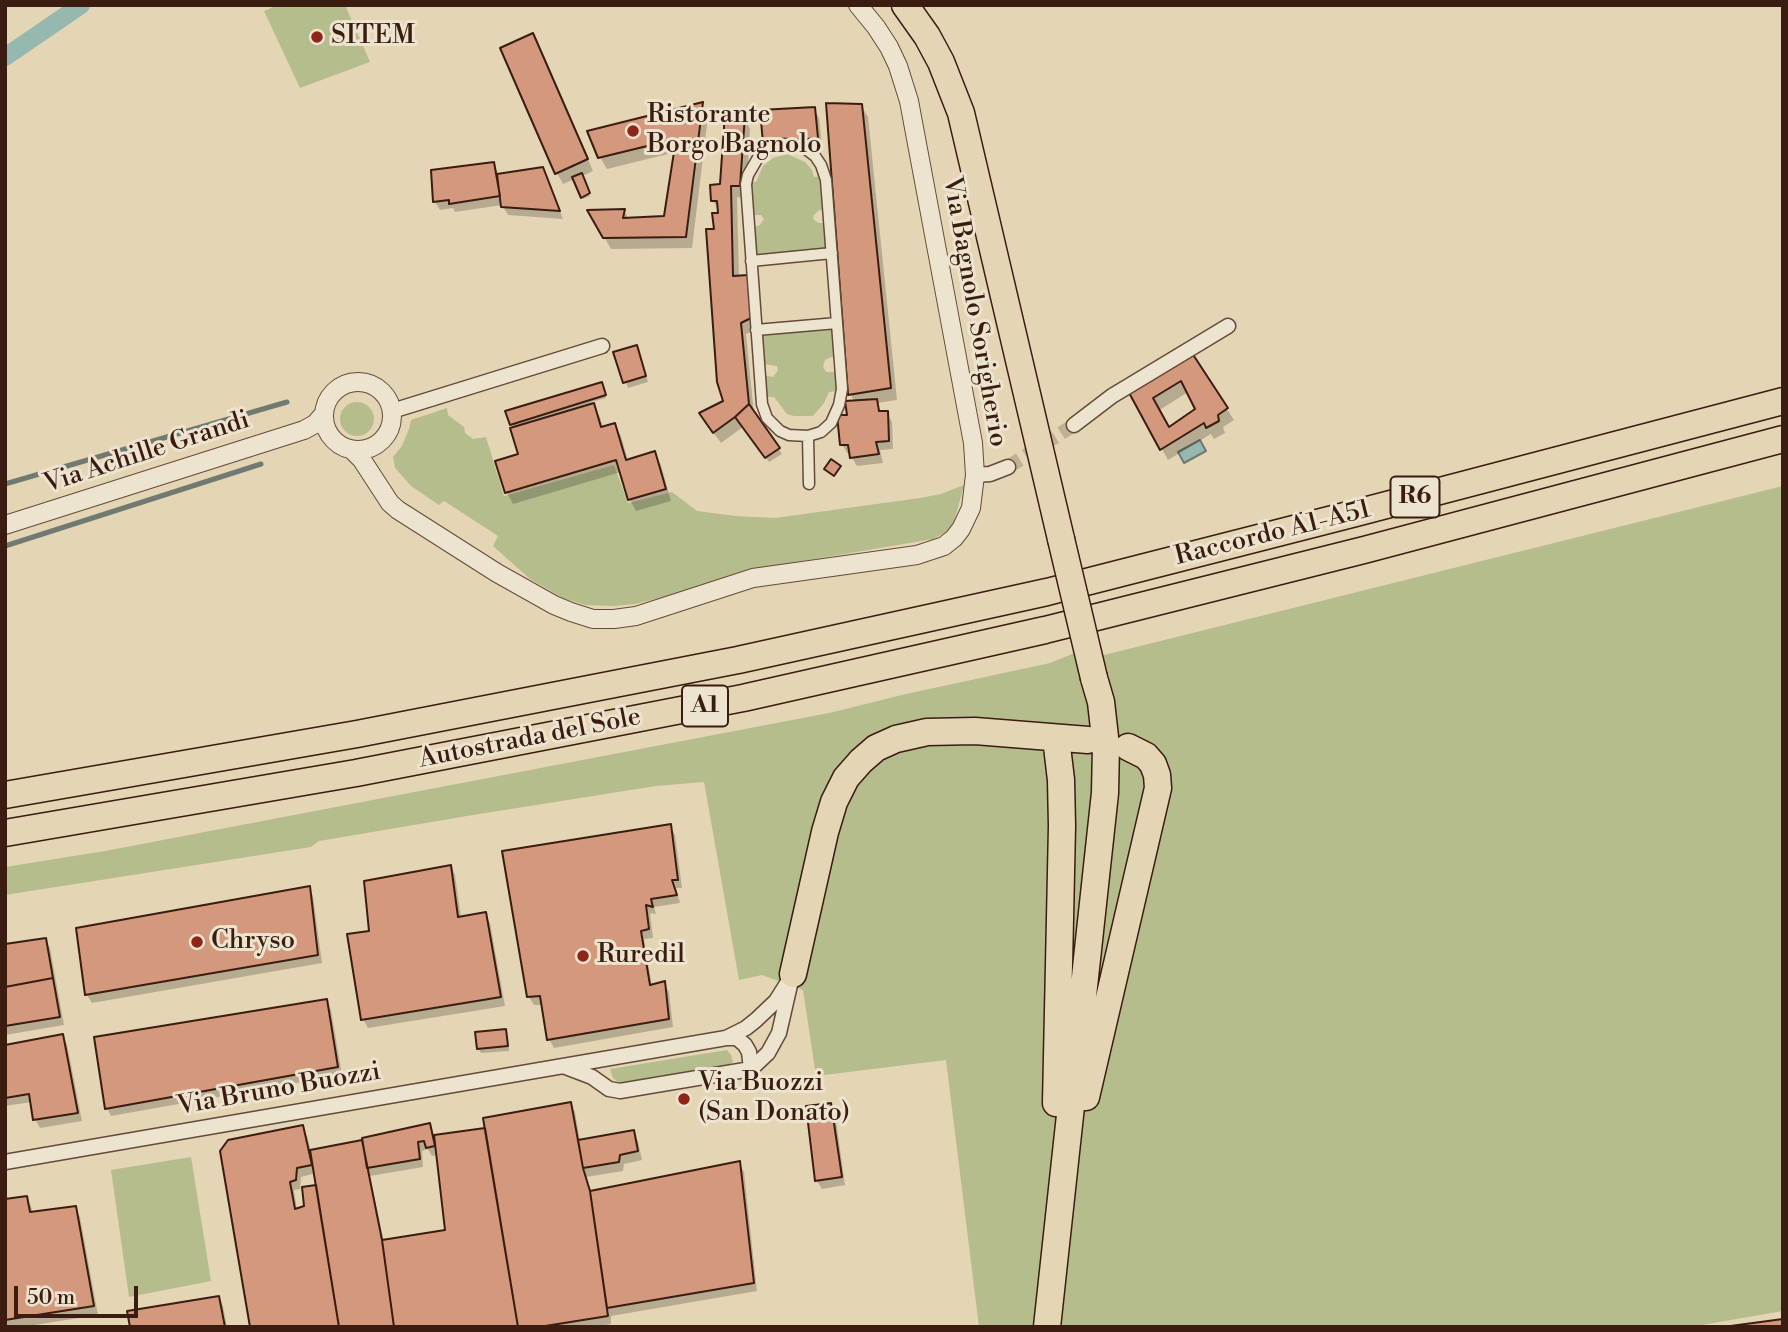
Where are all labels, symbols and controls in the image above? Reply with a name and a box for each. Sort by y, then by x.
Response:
place label: SITEM [331,21,415,53]
marker: SITEM [309,29,325,45]
place label: Ristorante Borgo Bagnolo [647,100,822,162]
marker: Ristorante Borgo Bagnolo [625,123,641,139]
street label: Via Bagnolo Sorigherio [935,174,1013,450]
street label: Via Achille Grandi [40,405,254,501]
road number: R6 [1390,476,1440,518]
street label: Raccordo A1-A51 [1172,495,1374,573]
road number: A1 [682,686,728,726]
street label: Autostrada del Sole [416,702,644,776]
place label: Chryso [211,926,295,958]
marker: Chryso [189,934,205,950]
place label: Ruredil [597,940,685,972]
marker: Ruredil [575,948,591,964]
street label: Via Bruno Buozzi [175,1057,383,1123]
place label: Via Buozzi (San Donato) [698,1068,850,1130]
marker: Via Buozzi (San Donato) [676,1091,692,1107]
scale bar [18,1272,142,1316]
text: 50 m [27,1285,75,1311]

